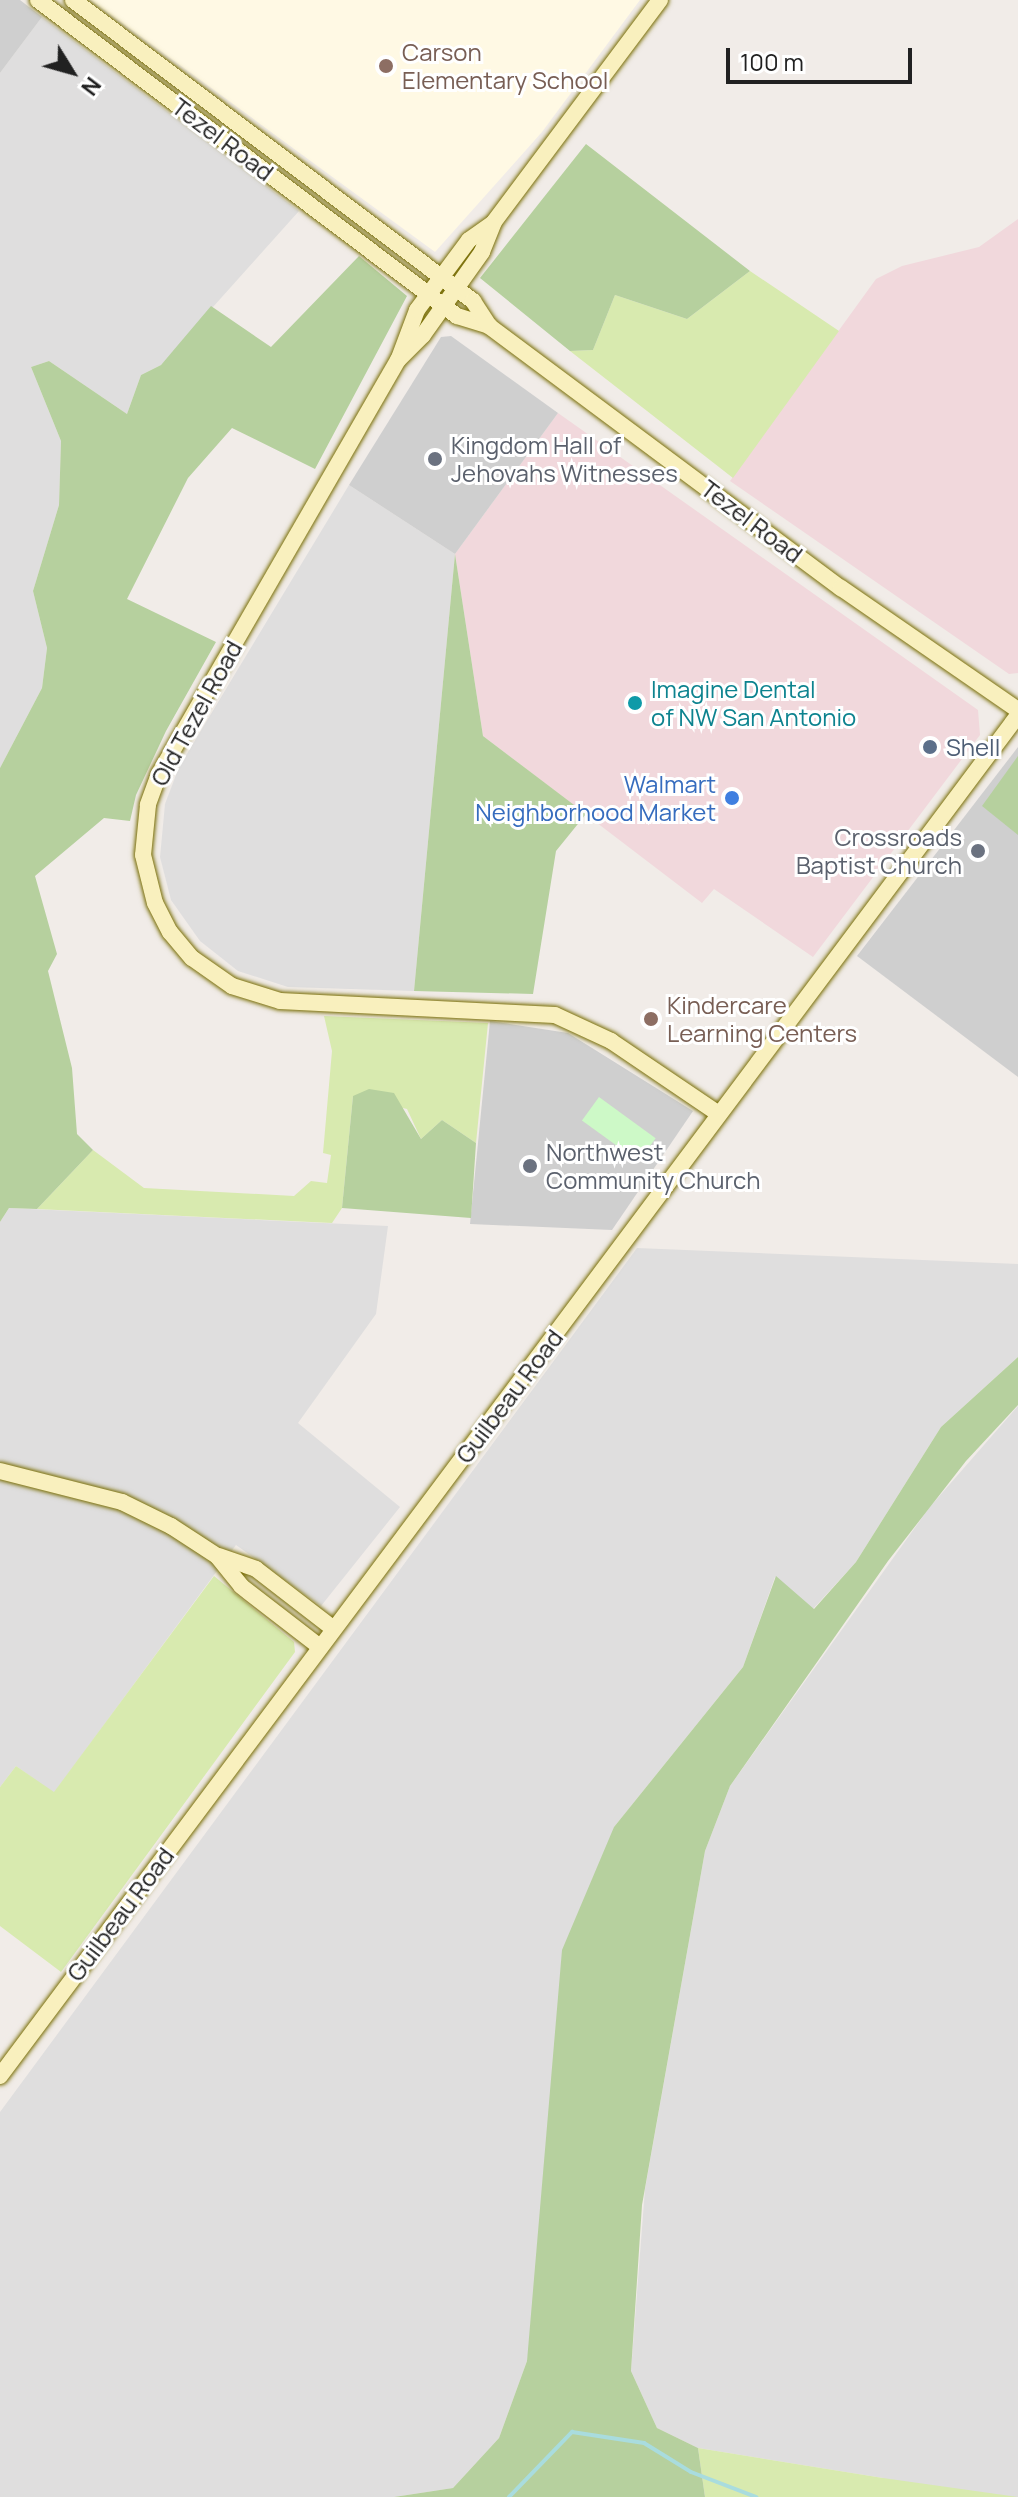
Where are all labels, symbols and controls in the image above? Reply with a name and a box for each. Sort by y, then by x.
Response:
north arrow [32,32,112,112]
scale bar [730,32,916,82]
place label: Carson Elementary School [402,38,608,94]
text: 100 m [740,45,804,78]
marker: Carson Elementary School [377,57,395,75]
text: N [74,71,108,102]
street label: Tezel Road [167,92,279,186]
place label: Kingdom Hall of Jehovahs Witnesses [451,431,678,487]
marker: Kingdom Hall of Jehovahs Witnesses [426,450,444,468]
street label: Tezel Road [696,474,808,568]
street label: Old Tezel Road [144,635,248,791]
place label: Imagine Dental of NW San Antonio [651,675,856,731]
marker: Imagine Dental of NW San Antonio [626,694,644,712]
place label: Shell [946,733,1000,761]
marker: Shell [921,738,939,756]
place label: Walmart Neighborhood Market [475,770,716,826]
marker: Walmart Neighborhood Market [723,789,741,807]
place label: Crossroads Baptist Church [796,823,962,879]
marker: Crossroads Baptist Church [969,842,987,860]
place label: Kindercare Learning Centers [667,991,857,1047]
marker: Kindercare Learning Centers [642,1010,660,1028]
place label: Northwest Community Church [546,1138,761,1194]
marker: Northwest Community Church [521,1157,539,1175]
street label: Guilbeau Road [449,1324,569,1468]
street label: Guilbeau Road [60,1842,180,1986]

